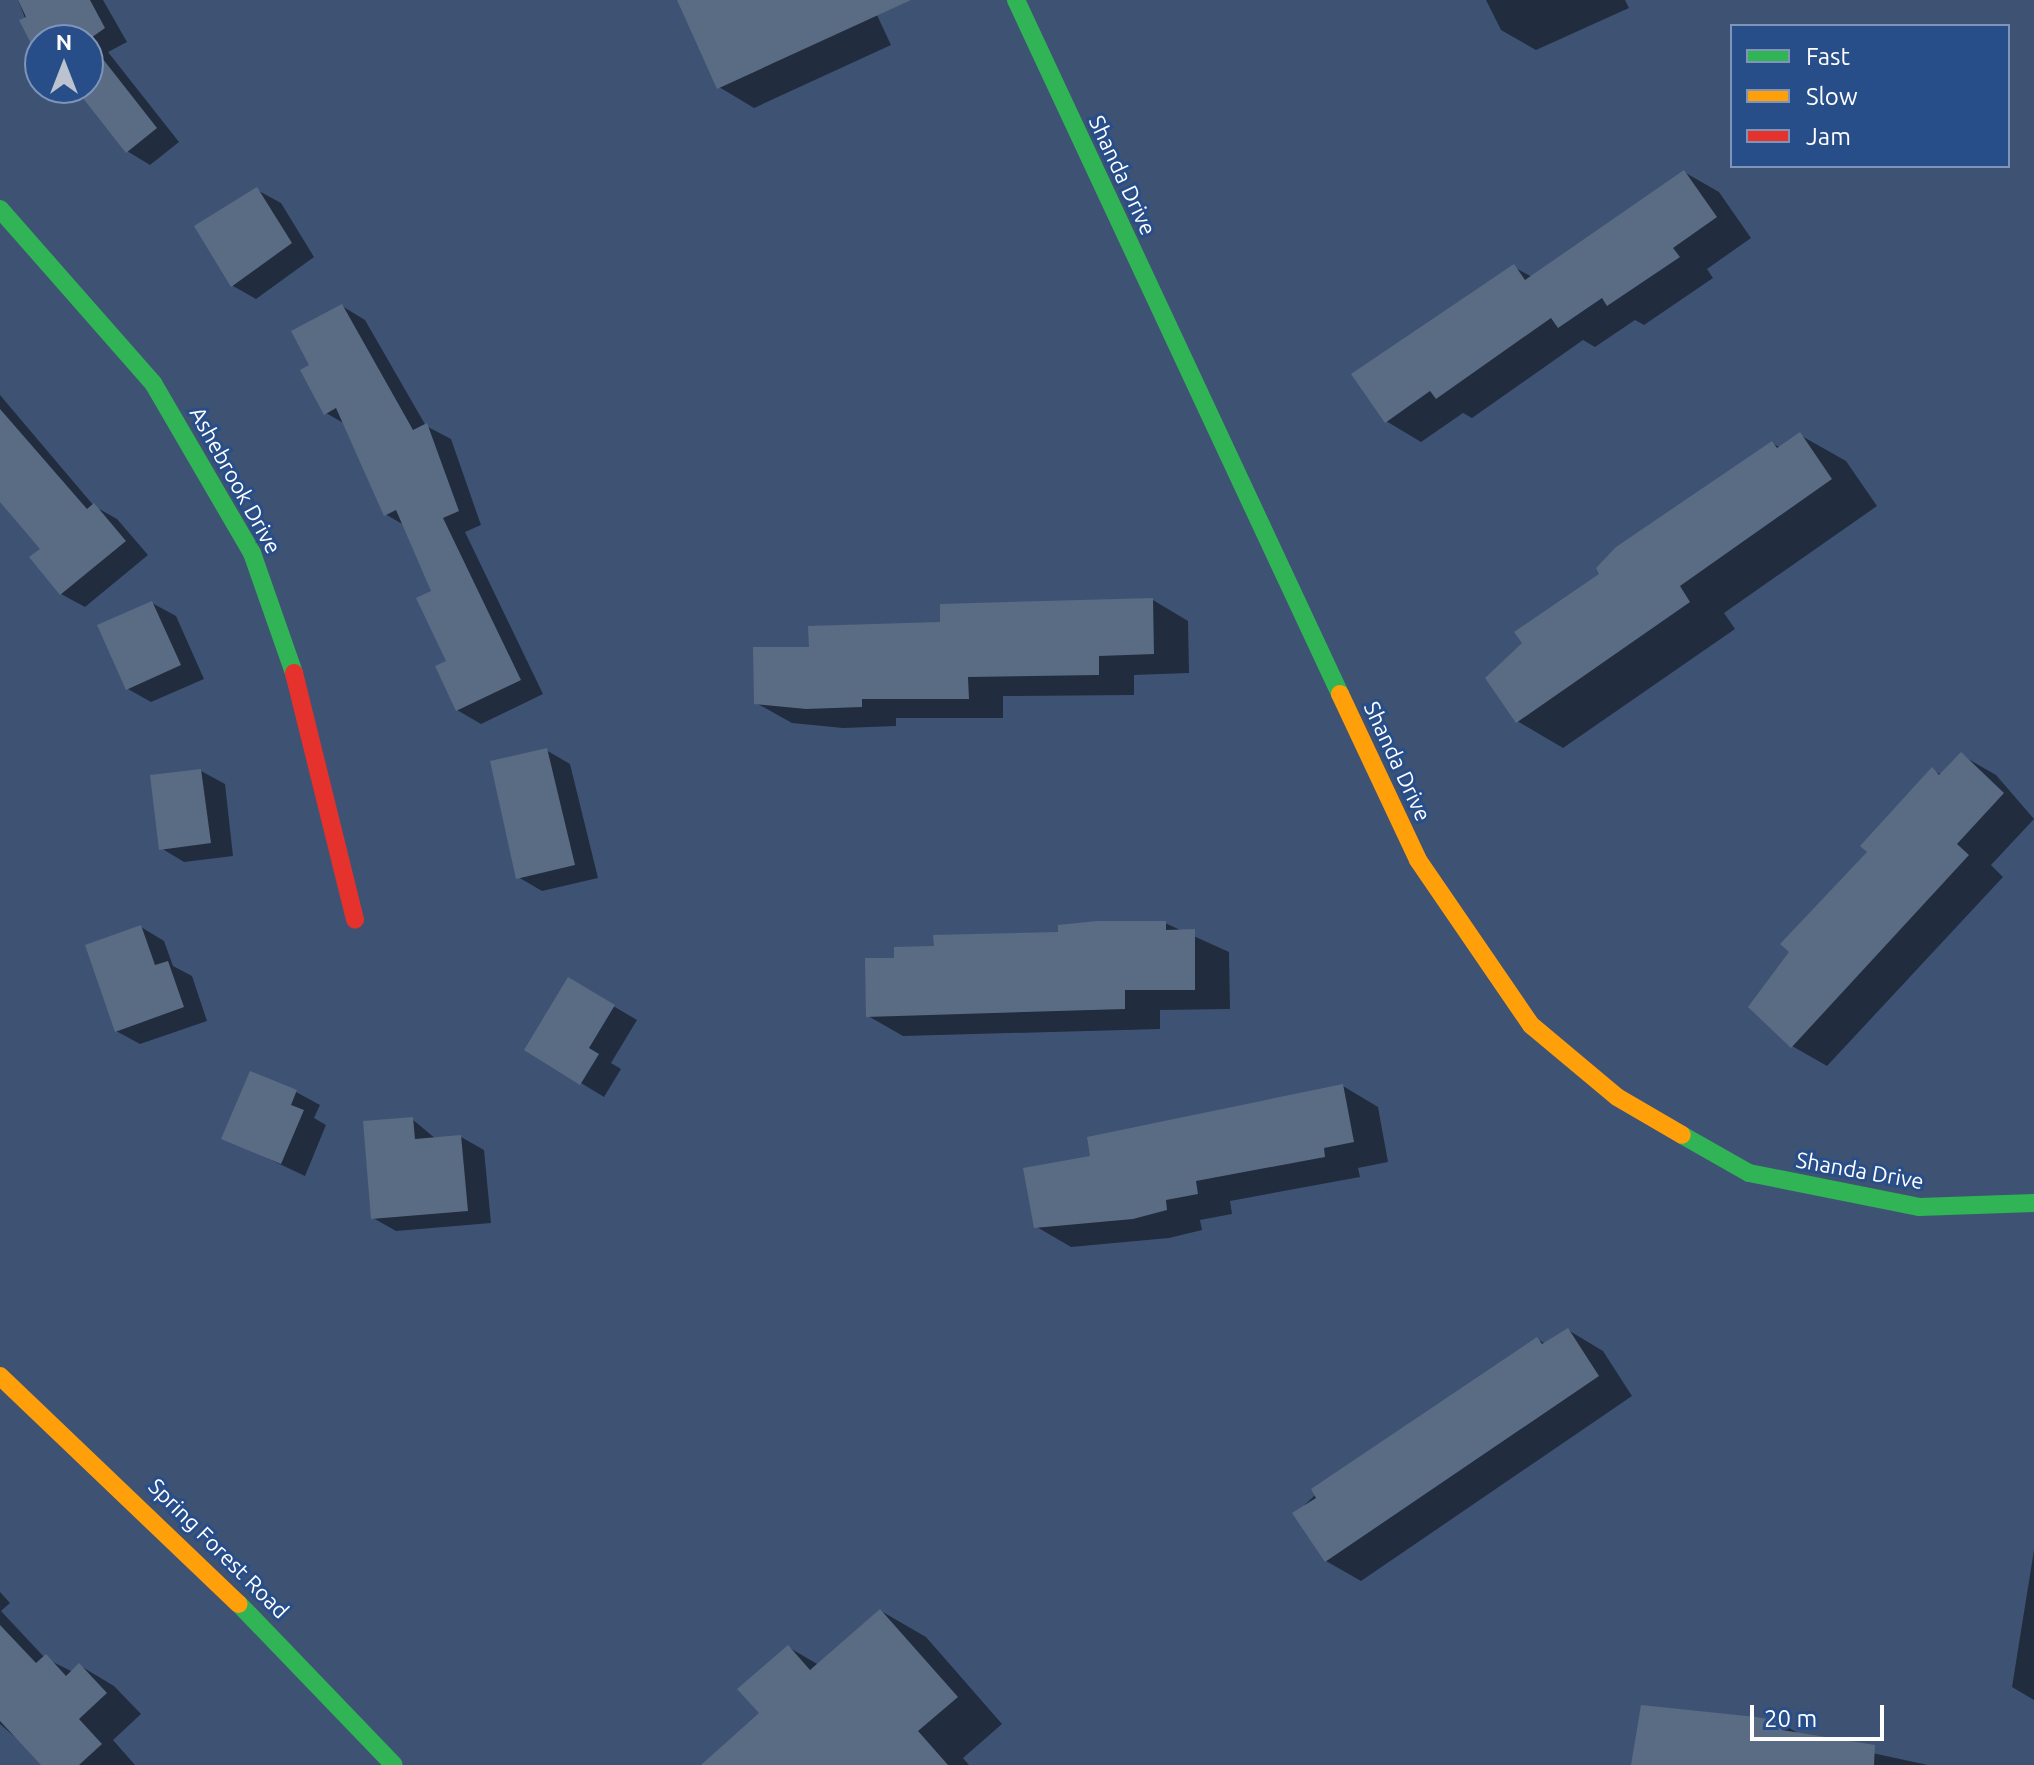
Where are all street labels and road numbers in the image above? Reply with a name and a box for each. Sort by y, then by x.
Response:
street label: Shanda Drive [1084,111,1162,239]
street label: Ashebrook Drive [185,402,287,558]
street label: Shanda Drive [1359,697,1437,825]
street label: Shanda Drive [1794,1146,1926,1194]
street label: Spring Forest Road [143,1472,295,1624]

